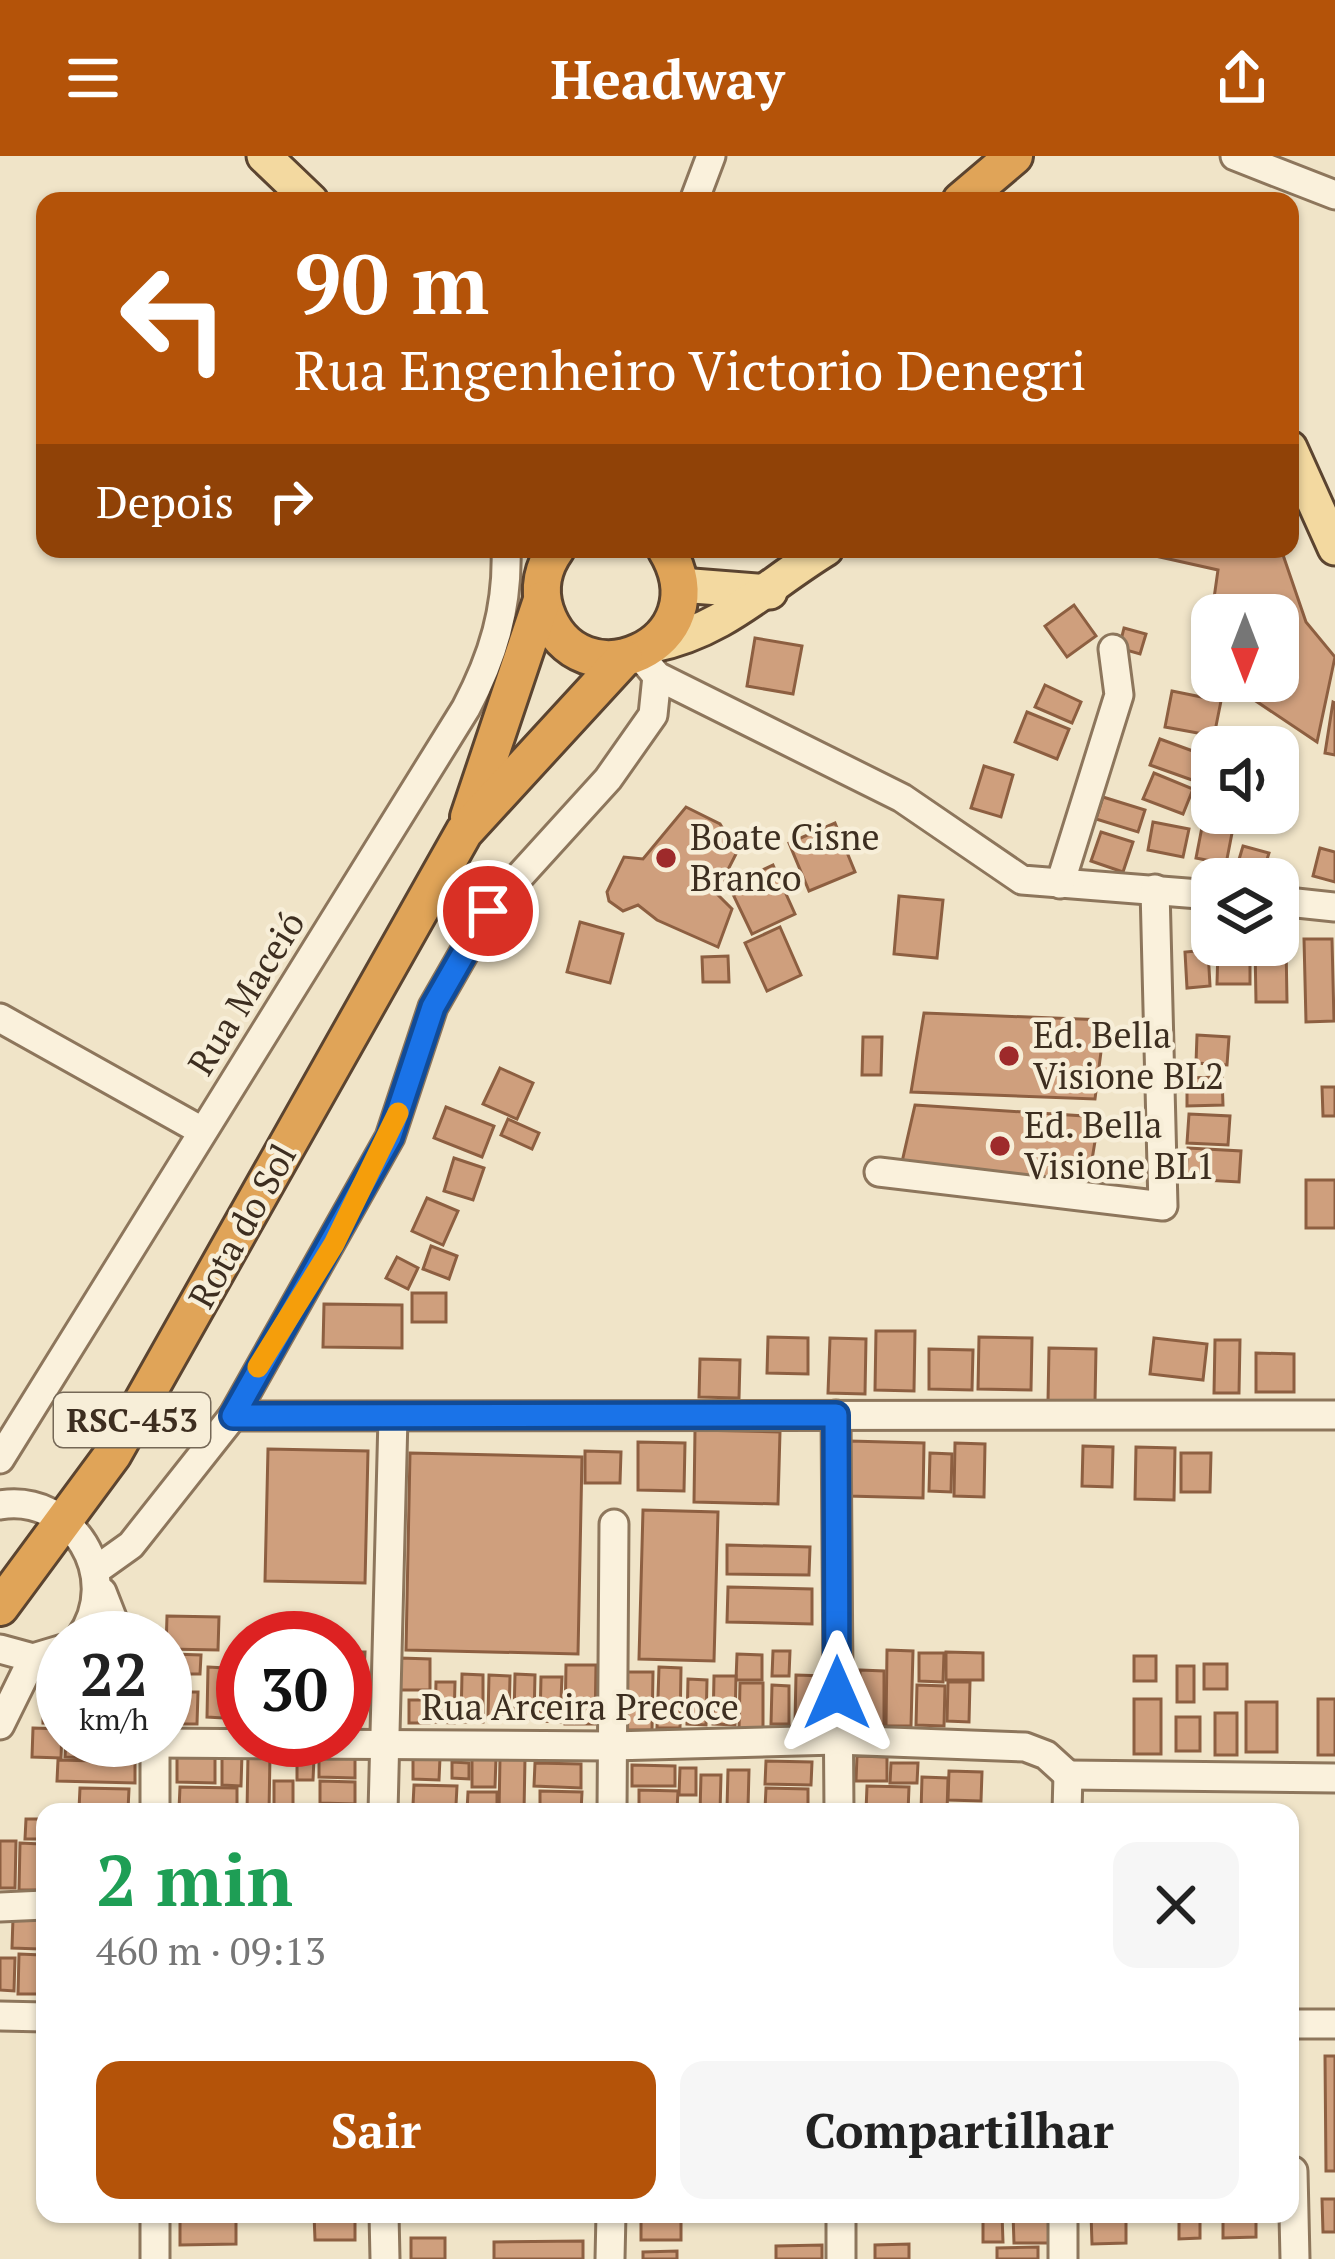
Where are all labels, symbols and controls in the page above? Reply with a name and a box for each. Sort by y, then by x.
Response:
text: Headway [551,43,784,114]
icon: menu [60,45,126,111]
icon: share [1209,45,1275,111]
text: 90 m [294,227,489,338]
icon: left [96,240,252,396]
text: Rua Engenheiro Victorio Denegri [294,334,1086,405]
icon: right [258,468,324,534]
text: Depois [96,471,234,531]
north arrow [1191,594,1299,702]
map controls [1191,594,1299,966]
button: sound [1191,726,1299,834]
place label: Boate Cisne Branco [690,813,880,901]
marker: Boate Cisne Branco [653,845,679,871]
button: layers [1191,858,1299,966]
pin [437,860,539,962]
icon: arrive [455,878,521,944]
street label: Rua Maceió [177,902,314,1084]
place label: Ed. Bella Visione BL2 [1033,1011,1224,1099]
marker: Ed. Bella Visione BL2 [996,1043,1022,1069]
place label: Ed. Bella Visione BL1 [1024,1101,1215,1189]
marker: Ed. Bella Visione BL1 [987,1133,1013,1159]
street label: Rota do Sol [177,1135,306,1316]
road number: RSC-453 [54,1393,210,1447]
speed limit sign: 30 [216,1611,372,1767]
position arrow [774,1630,900,1756]
text: 22 [80,1634,148,1713]
street label: Rua Arceira Precoce [421,1683,739,1730]
text: km/h [79,1699,149,1739]
text: 2 min [96,1831,293,1927]
button: close [1113,1842,1239,1968]
text: 460 m · 09:13 [96,1924,326,1976]
button: Sair [96,2061,656,2199]
button: Compartilhar [680,2061,1239,2199]

